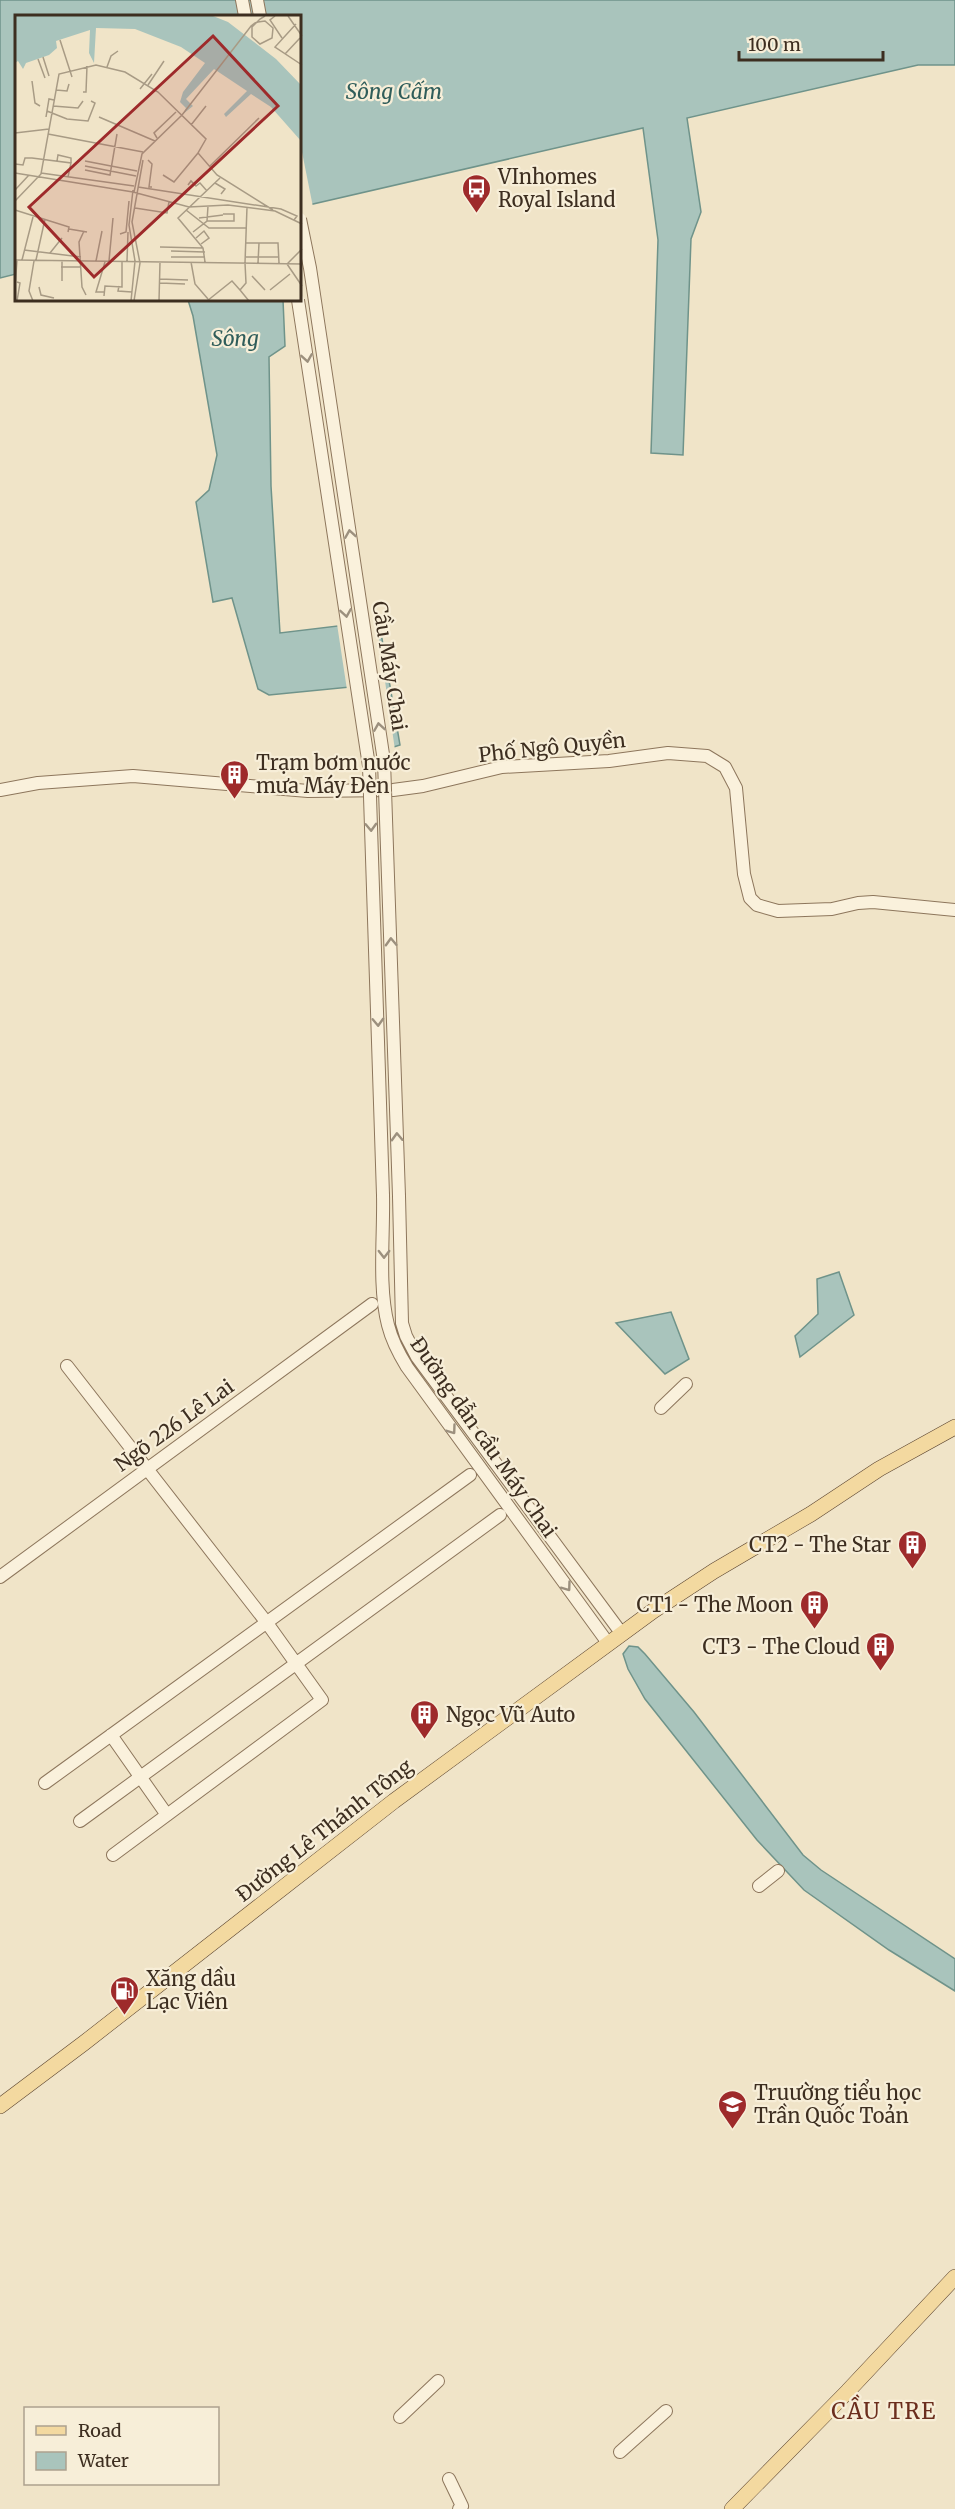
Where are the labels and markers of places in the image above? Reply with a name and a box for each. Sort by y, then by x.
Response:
place label: VInhomes Royal Island [497,164,616,212]
bus stop icon: VInhomes Royal Island [461,172,493,214]
place label: Trạm bơm nước mưa Máy Đèn [256,750,411,798]
building icon: Trạm bơm nước mưa Máy Đèn [219,758,251,800]
building icon: CT2 - The Star [896,1528,928,1570]
place label: CT2 - The Star [749,1532,891,1557]
building icon: CT1 - The Moon [798,1588,830,1630]
place label: CT1 - The Moon [637,1592,793,1617]
building icon: CT3 - The Cloud [865,1630,897,1672]
place label: CT3 - The Cloud [703,1634,860,1659]
building icon: Ngọc Vũ Auto [409,1698,441,1740]
place label: Ngọc Vũ Auto [446,1702,576,1727]
place label: Xăng dầu Lạc Viên [146,1966,236,2014]
fuel station icon: Xăng dầu Lạc Viên [109,1974,141,2016]
place label: Truường tiểu học Trần Quốc Toản [754,2078,921,2128]
school or university icon: Truường tiểu học Trần Quốc Toản [717,2088,749,2130]

